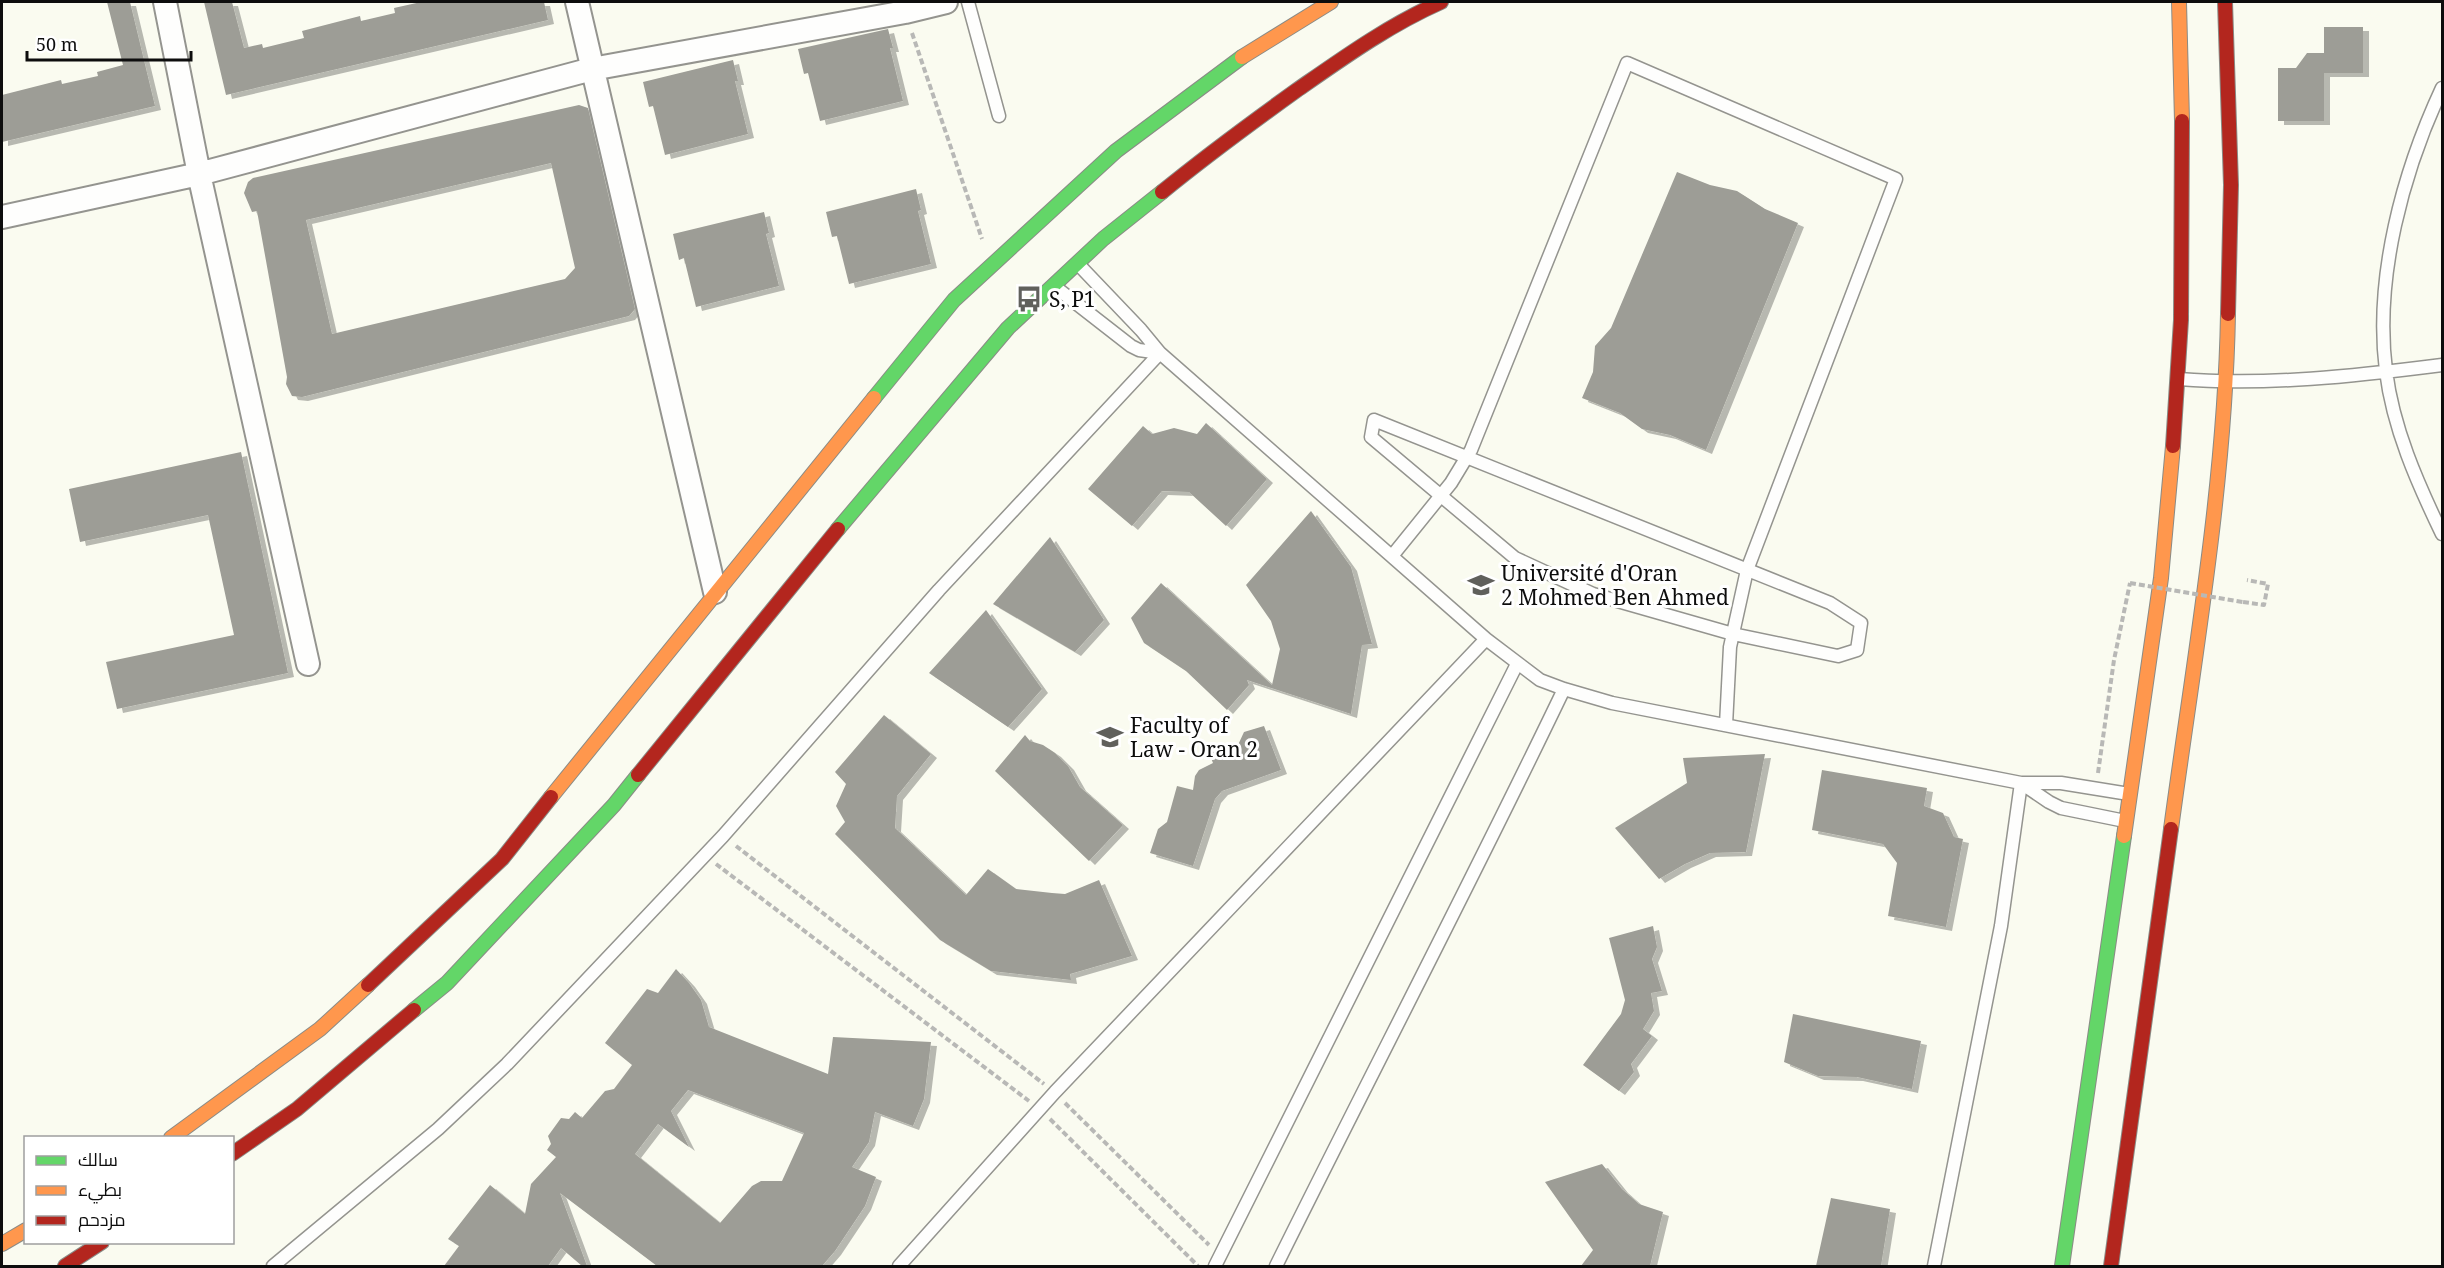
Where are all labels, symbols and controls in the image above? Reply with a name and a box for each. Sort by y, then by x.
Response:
scale bar [27,24,190,62]
text: 50 m [36,32,78,56]
bus stop icon: S, P1 [1014,284,1044,314]
place label: S, P1 [1049,285,1096,313]
place label: Université d'Oran 2 Mohmed Ben Ahmed [1501,559,1729,611]
school or university icon: Université d'Oran 2 Mohmed Ben Ahmed [1466,570,1496,600]
place label: Faculty of Law - Oran 2 [1130,711,1258,763]
school or university icon: Faculty of Law - Oran 2 [1095,722,1125,752]
legend [24,1136,234,1244]
text: سالك [78,1147,118,1171]
text: بطيء [78,1177,122,1204]
text: مزدحم [78,1207,126,1232]

